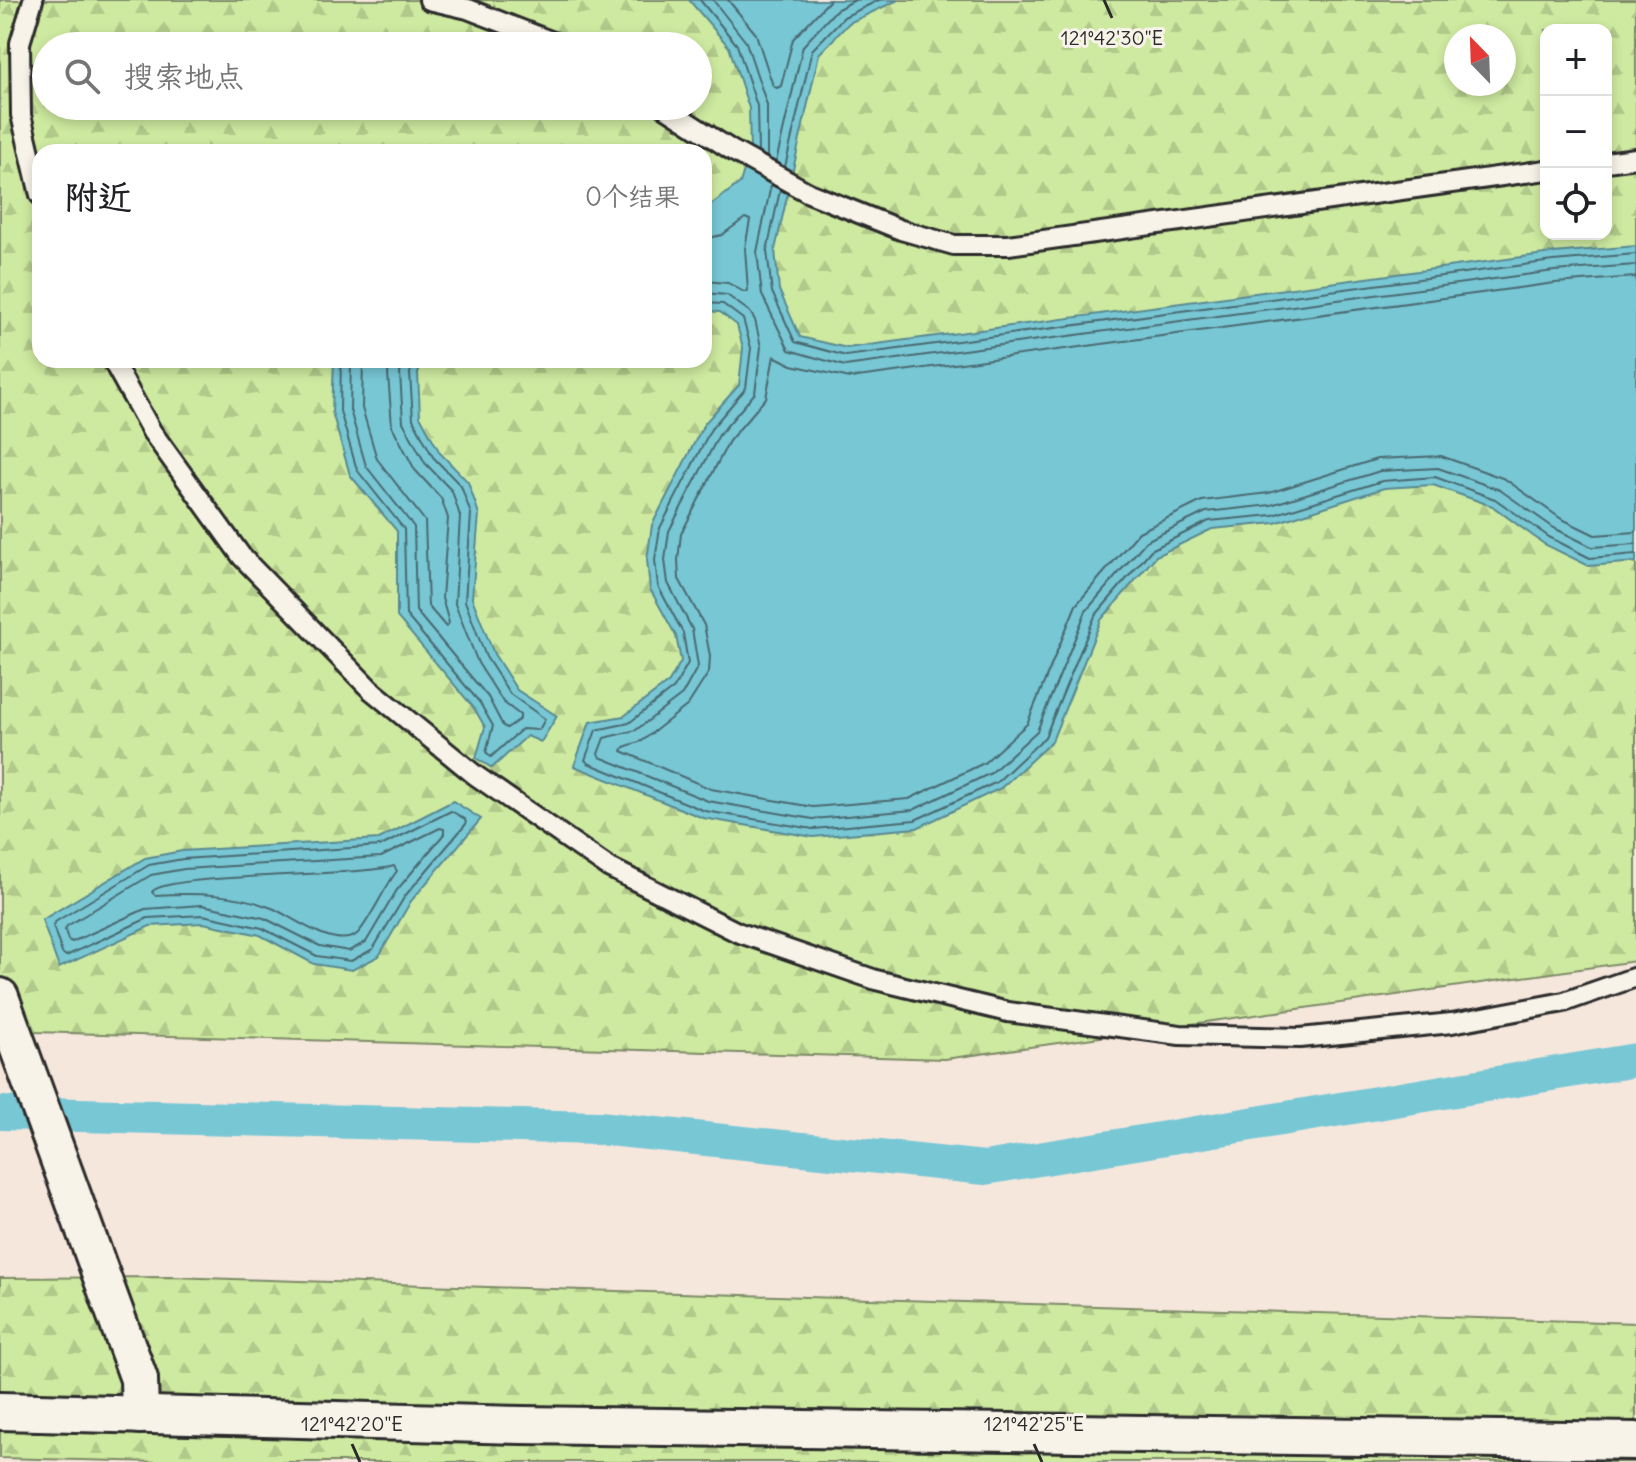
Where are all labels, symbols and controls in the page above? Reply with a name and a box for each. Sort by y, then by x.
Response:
north arrow [1444,24,1516,96]
map controls [1540,24,1612,240]
button: + [1540,24,1612,96]
text: 121°42'30"E [1061,25,1163,50]
search box [32,32,712,120]
icon: search [60,54,104,98]
text: 搜索地点 [124,57,244,95]
button: − [1540,96,1612,168]
button: locate [1540,168,1612,240]
text: 附近 [64,175,132,218]
text: 0个结果 [585,180,680,213]
text: 121°42'20"E [301,1411,403,1436]
text: 121°42'25"E [984,1411,1084,1436]

